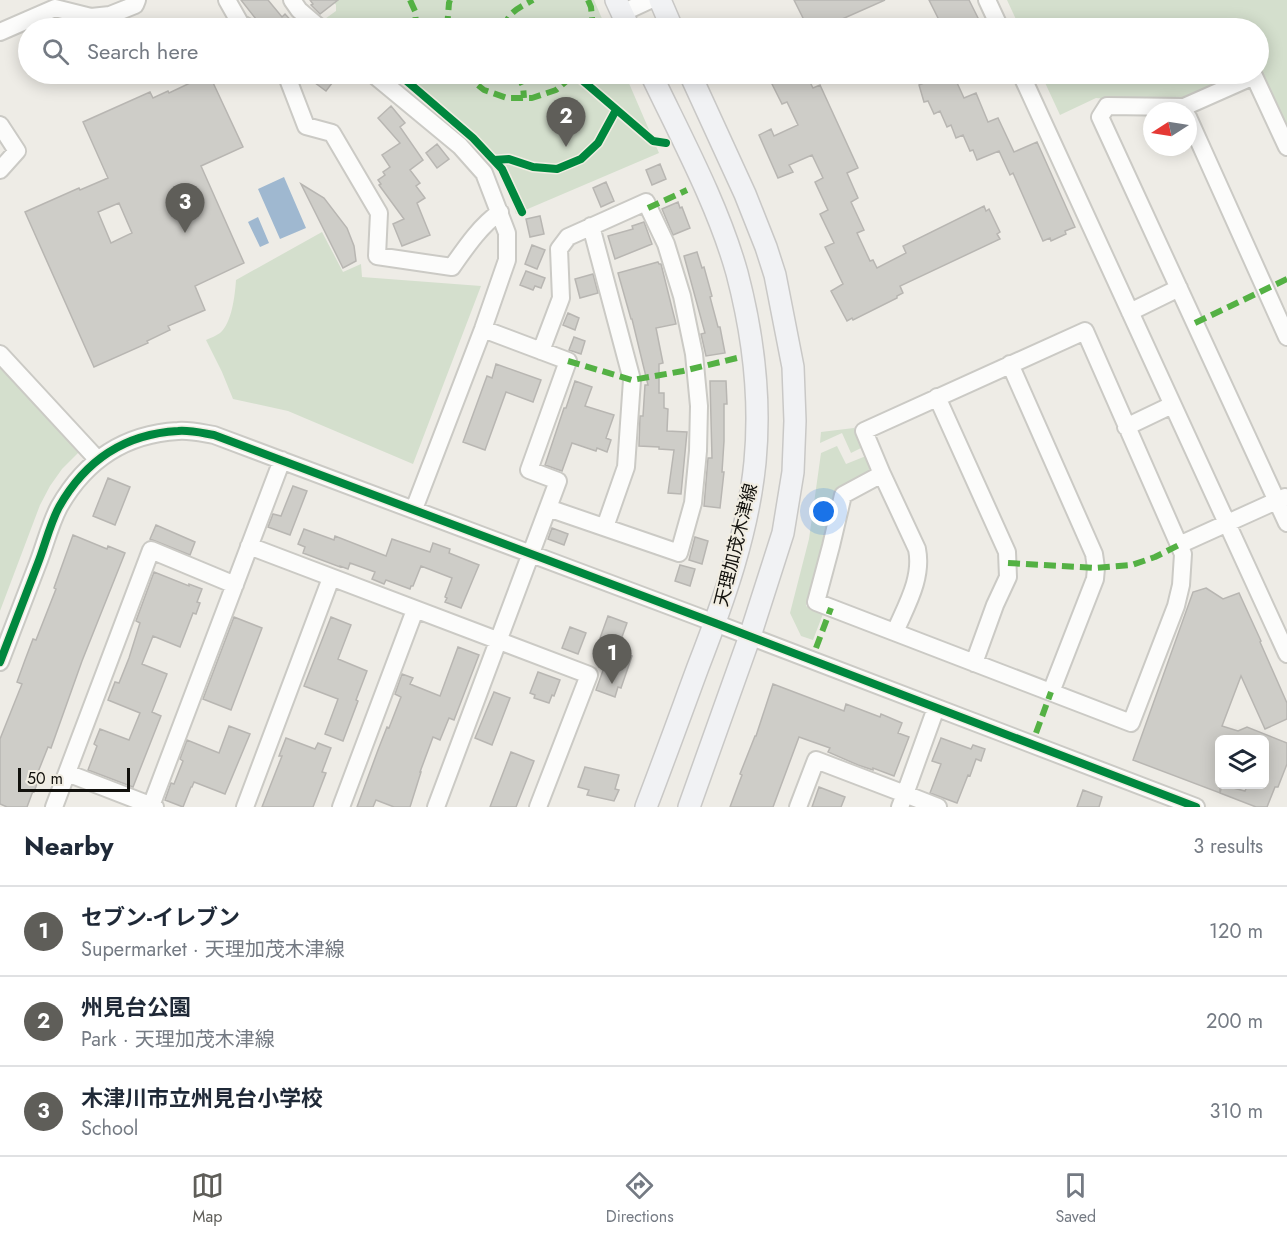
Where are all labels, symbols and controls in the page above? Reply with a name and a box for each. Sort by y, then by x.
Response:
search box [18,18,1269,84]
icon: search [39,35,72,68]
text: Search here [87,35,198,67]
pin: 2 [546,98,586,147]
north arrow [1143,102,1197,156]
pin: 3 [166,184,204,233]
street label: 天理加茂木津線 [708,481,764,609]
your location [809,497,838,526]
pin: 1 [592,634,632,684]
map controls [1215,735,1269,789]
button: layers [1215,735,1269,789]
scale bar [18,765,130,792]
text: 50 m [27,767,63,790]
text: Nearby [24,827,113,865]
text: 3 results [1193,832,1263,861]
text: セブン-イレブン [81,901,240,933]
text: 1 [38,917,49,946]
text: 120 m [1209,917,1263,946]
text: Supermarket · 天理加茂木津線 [81,935,345,964]
text: 州見台公園 [81,991,191,1023]
text: 2 [37,1007,50,1036]
text: 200 m [1206,1007,1263,1036]
text: Park · 天理加茂木津線 [81,1025,275,1054]
text: 木津川市立州見台小学校 [81,1082,323,1114]
text: 3 [37,1097,50,1126]
text: 310 m [1209,1097,1263,1126]
text: School [81,1114,138,1143]
tab: Map [191,1169,224,1228]
tab: Directions [606,1169,674,1228]
tab: Saved [1055,1169,1096,1228]

